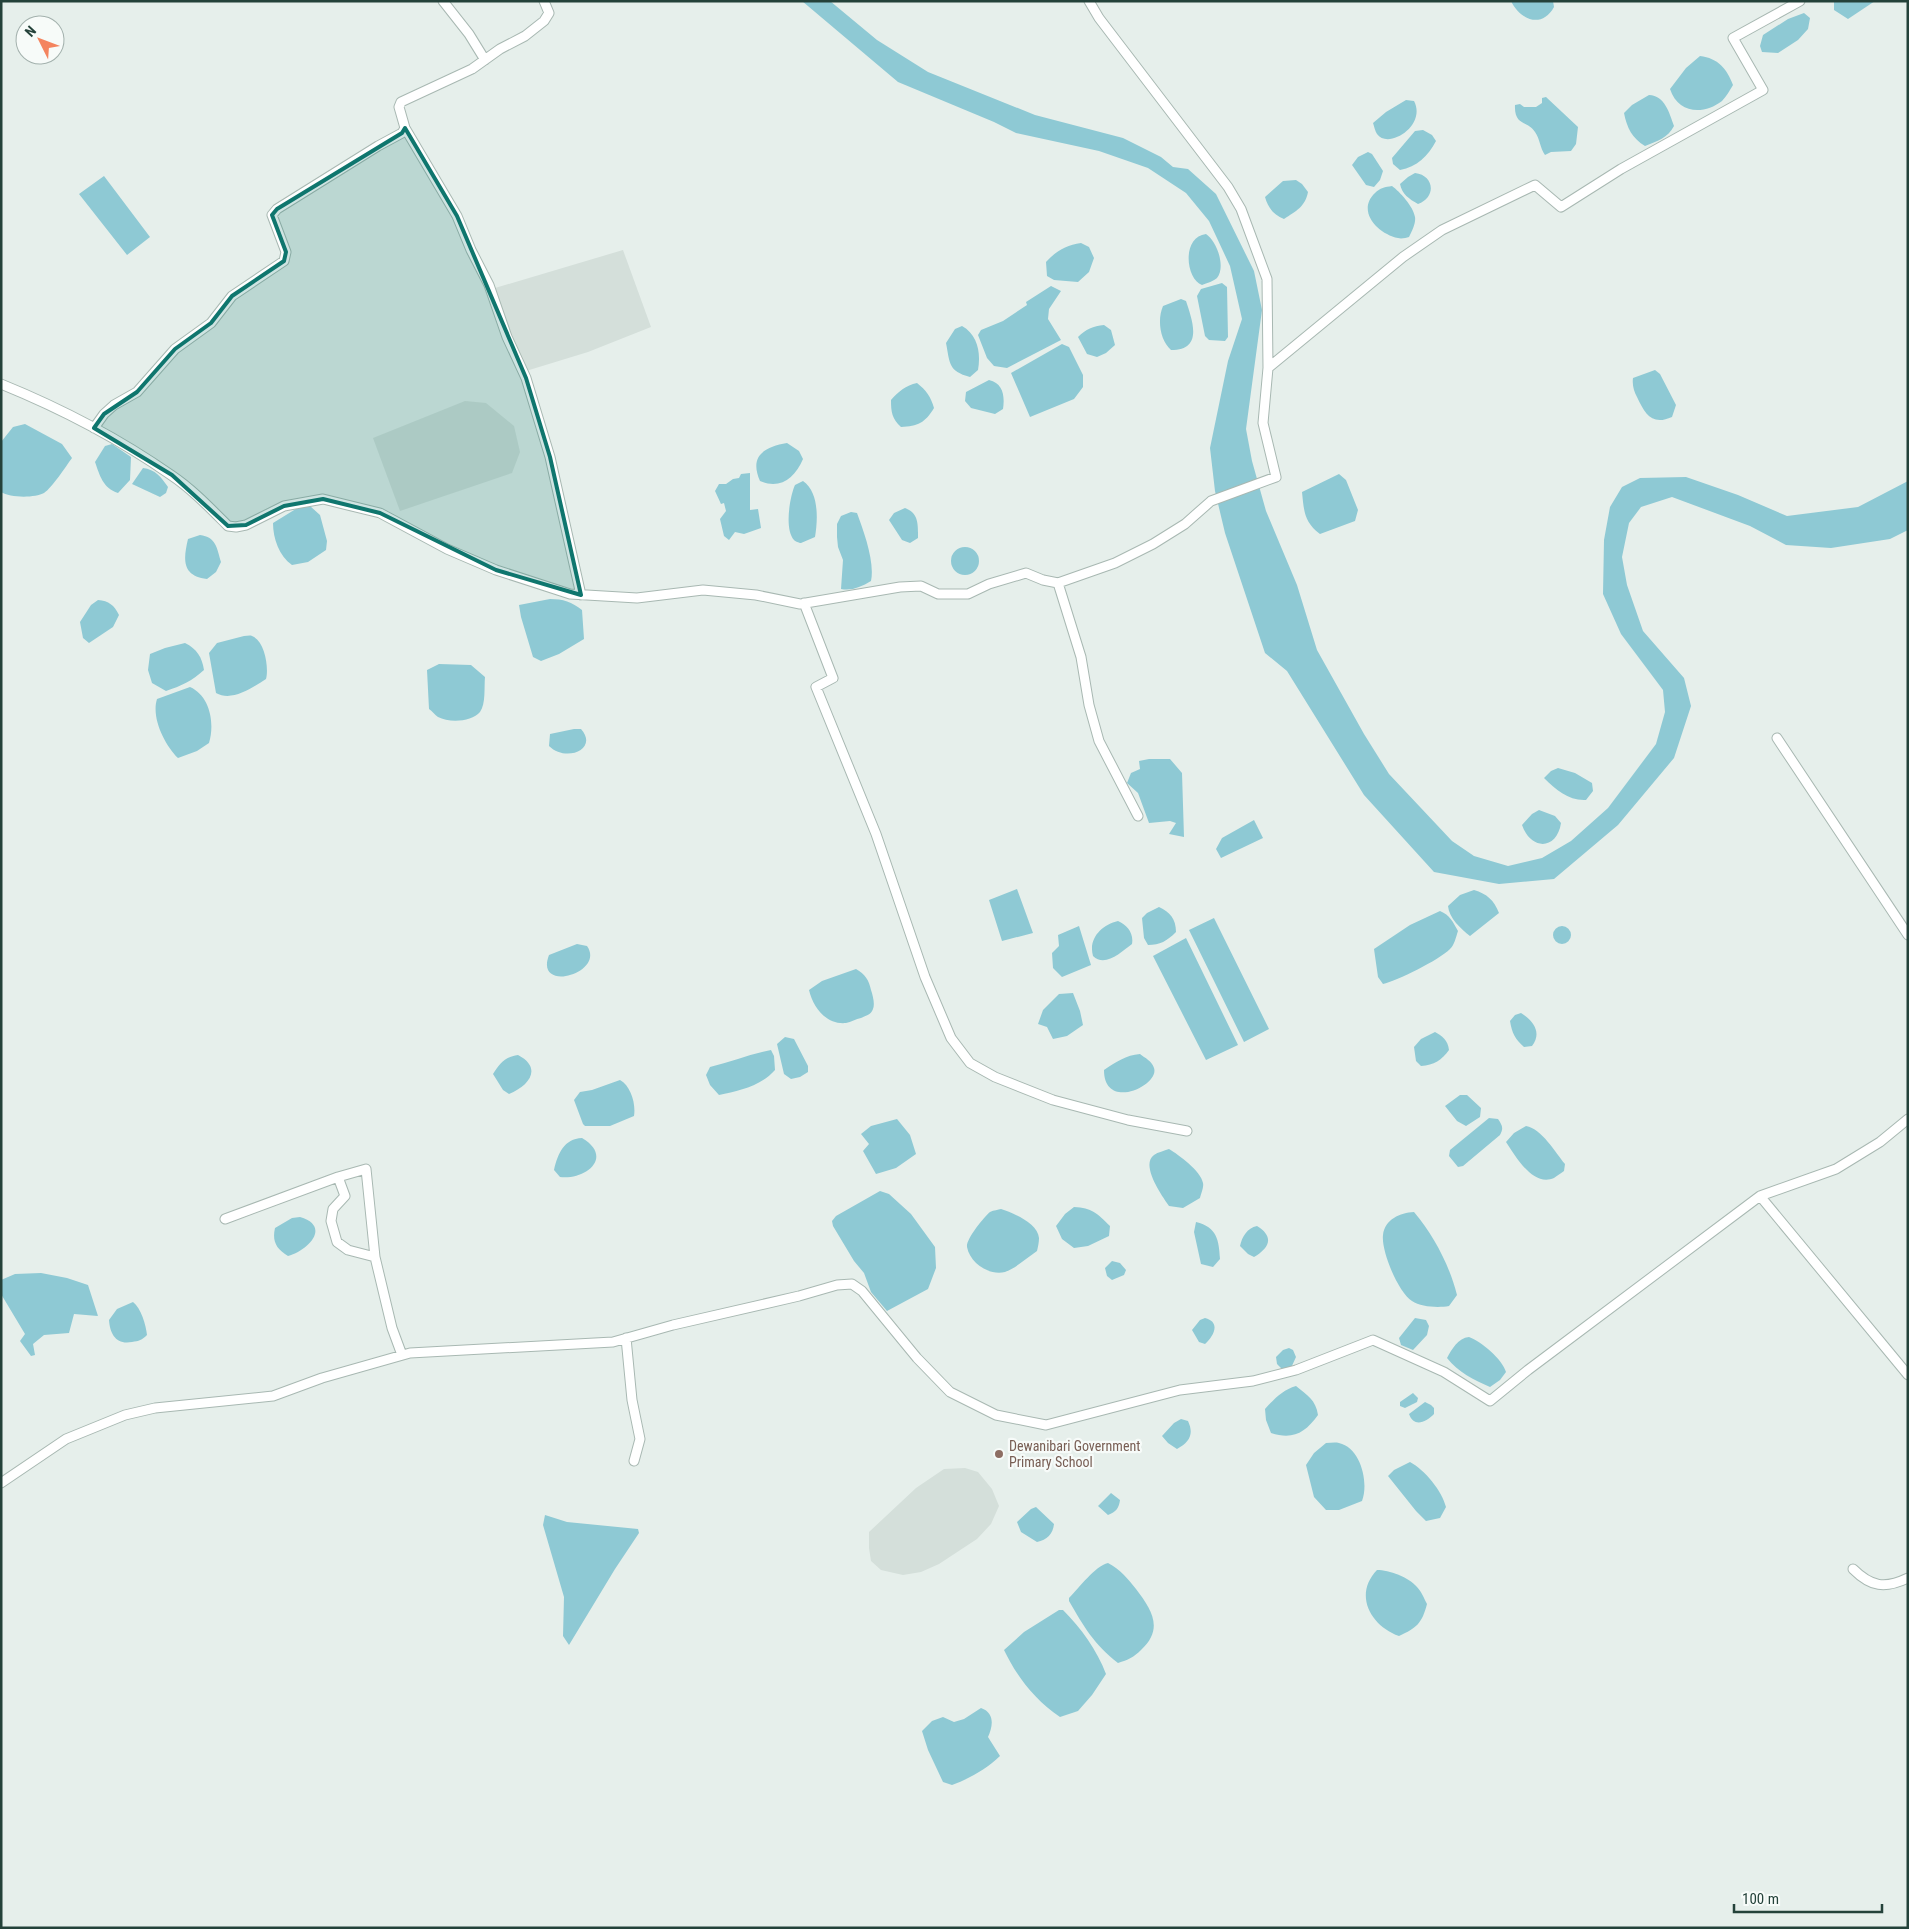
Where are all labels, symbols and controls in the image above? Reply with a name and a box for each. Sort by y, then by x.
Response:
north arrow [15,15,65,65]
text: N [22,23,39,40]
place label: Dewanibari Government Primary School [1009,1438,1140,1470]
marker: Dewanibari Government Primary School [993,1448,1005,1460]
scale bar [1734,1882,1882,1914]
text: 100 m [1742,1890,1779,1908]

